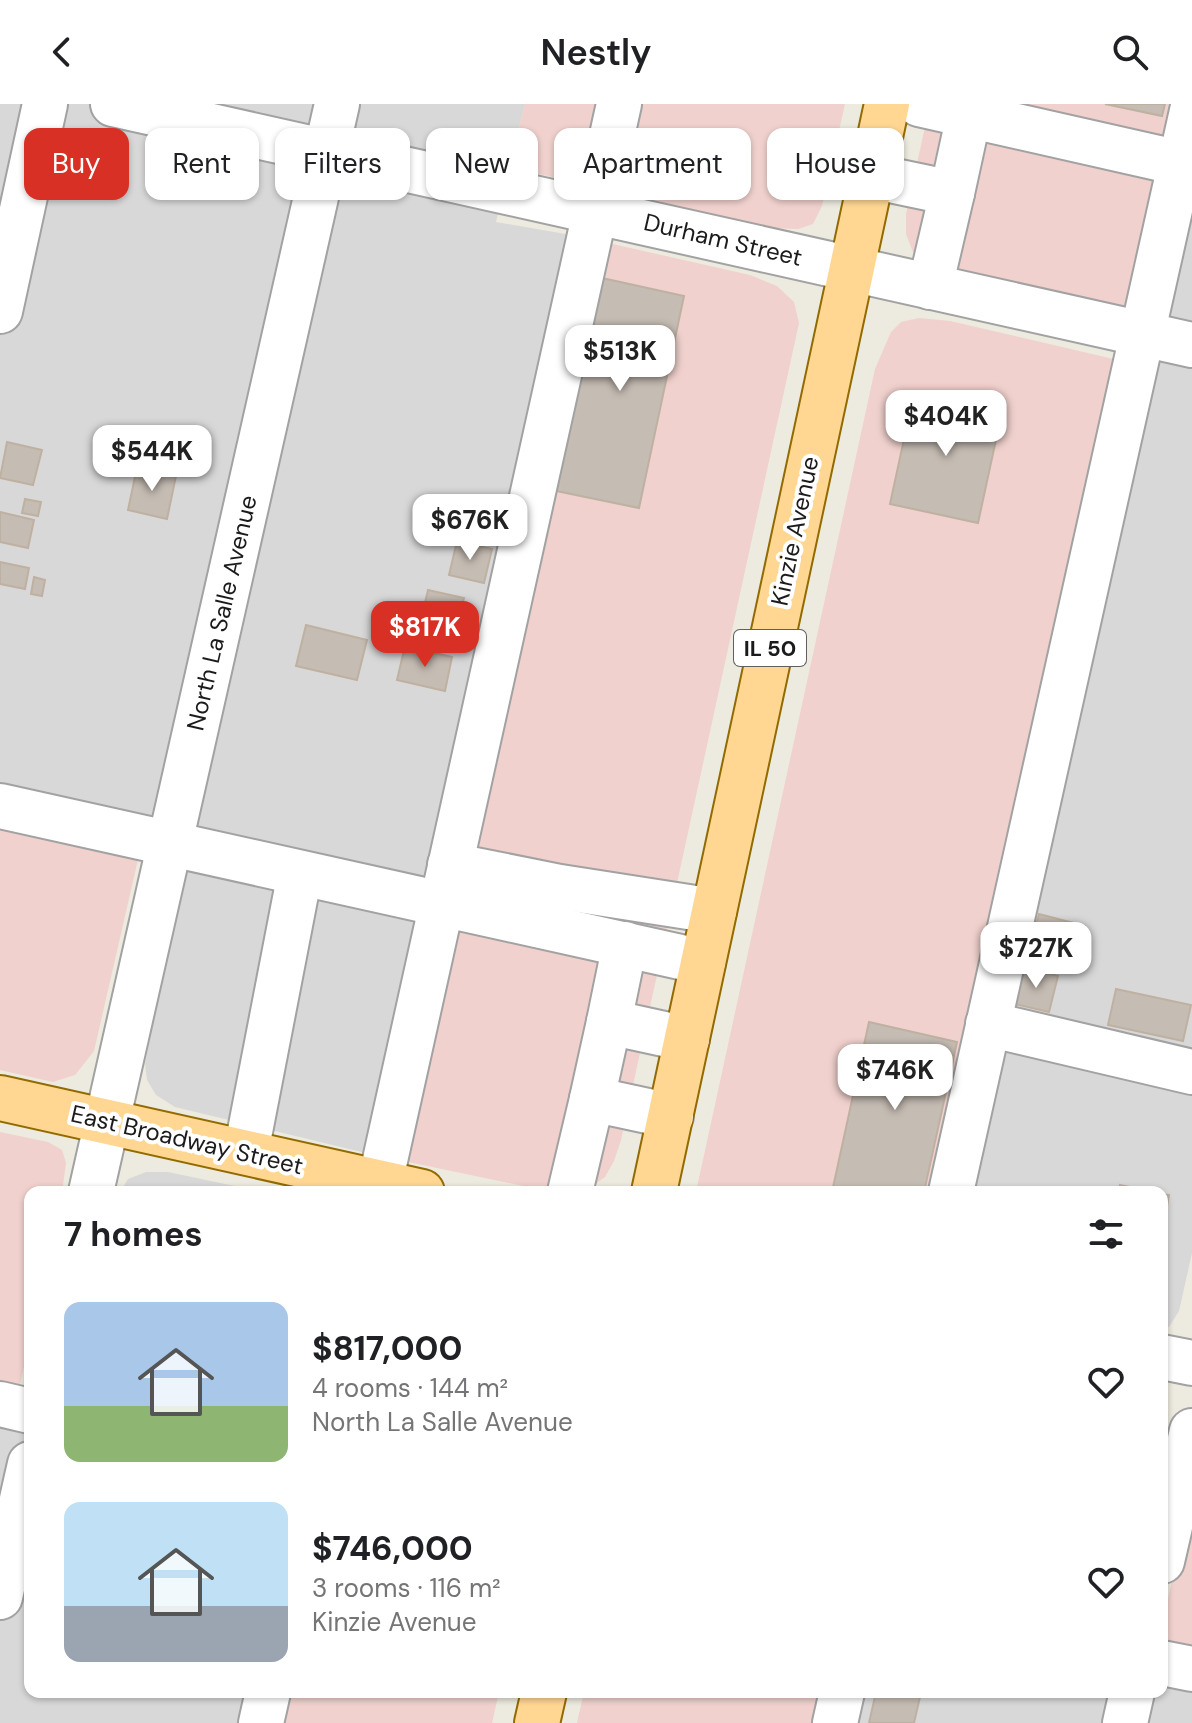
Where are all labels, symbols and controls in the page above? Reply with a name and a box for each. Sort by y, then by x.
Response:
text: Nestly [541,29,651,76]
icon: back [40,30,84,74]
icon: search [1108,30,1152,74]
chip: Buy [24,128,129,200]
chip: Rent [145,128,259,200]
chip: Filters [275,128,410,200]
chip: New [426,128,538,200]
chip: Apartment [554,128,751,200]
chip: House [767,128,904,200]
street label: Durham Street [641,206,805,273]
pin: $513K [564,325,676,393]
text: $513K [583,334,657,368]
pin: $404K [890,390,1002,458]
text: $404K [904,399,988,433]
pin: $544K [96,425,208,493]
text: $544K [111,434,193,468]
street label: Kinzie Avenue [764,453,825,608]
street label: North La Salle Avenue [179,492,264,734]
pin: $676K [414,494,526,562]
text: $676K [430,503,510,537]
pin: $817K [369,601,481,669]
text: $817K [389,610,461,644]
road number: IL 50 [734,630,806,666]
pin: $727K [980,922,1092,990]
text: $727K [998,931,1074,965]
pin: $746K [839,1044,951,1112]
text: $746K [856,1053,934,1087]
street label: East Broadway Street [68,1098,306,1181]
text: 7 homes [64,1212,203,1257]
icon: filters [1084,1212,1128,1256]
text: $817,000 [312,1326,462,1371]
icon: home [128,1334,224,1430]
icon: heart [1084,1360,1128,1404]
text: 4 rooms · 144 m² [312,1371,508,1405]
text: North La Salle Avenue [312,1405,573,1439]
text: $746,000 [312,1526,473,1571]
icon: home [128,1534,224,1630]
icon: heart [1084,1560,1128,1604]
text: 3 rooms · 116 m² [312,1571,501,1605]
text: Kinzie Avenue [312,1605,477,1639]

